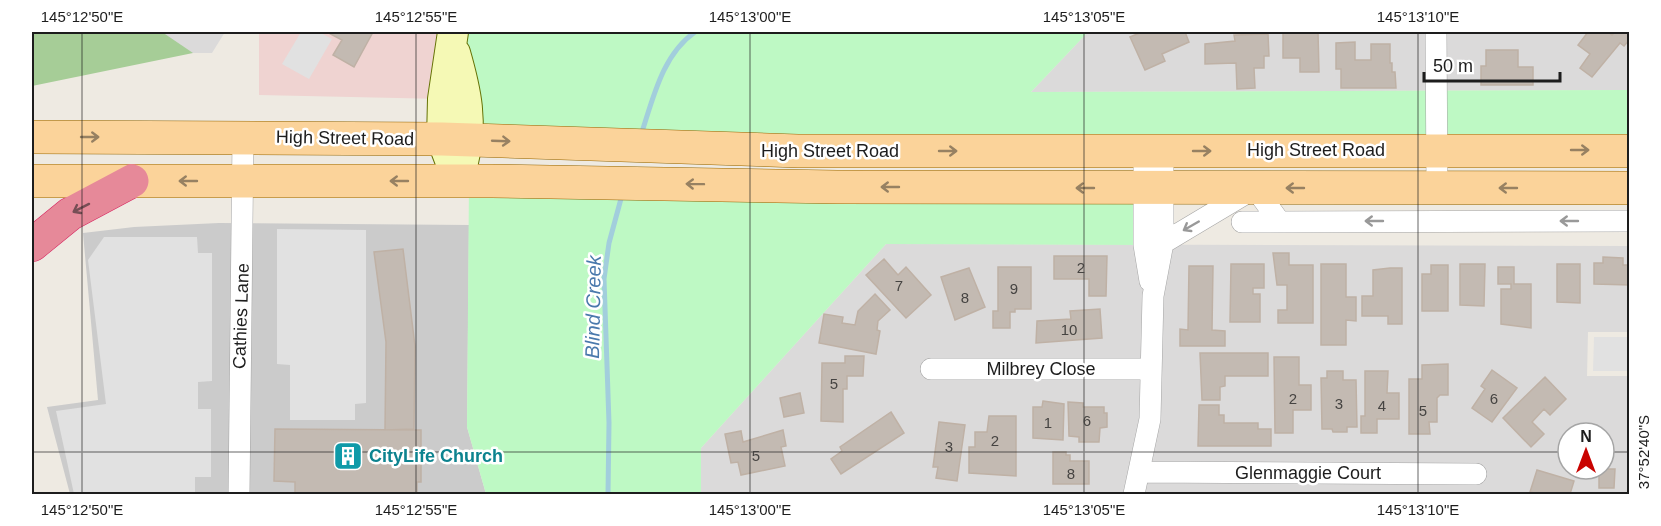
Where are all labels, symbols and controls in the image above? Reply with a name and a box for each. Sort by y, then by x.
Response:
text: 145°12'50"E [41,8,123,25]
text: 145°12'55"E [375,8,457,25]
text: 145°13'00"E [709,8,791,25]
text: 145°13'05"E [1043,8,1125,25]
text: 145°13'10"E [1377,8,1459,25]
scale bar [1424,45,1560,83]
text: 50 m [1433,56,1473,76]
street label: High Street Road [276,127,414,149]
one-way arrow [79,131,99,143]
one-way arrow [490,135,510,146]
street label: High Street Road [1247,140,1385,160]
street label: High Street Road [761,141,899,161]
one-way arrow [937,145,957,157]
one-way arrow [1192,145,1212,157]
one-way arrow [1569,145,1589,156]
one-way arrow [178,175,198,187]
one-way arrow [390,175,410,187]
one-way arrow [686,178,706,190]
one-way arrow [881,181,901,193]
one-way arrow [1076,182,1096,194]
one-way arrow [1285,182,1305,194]
one-way arrow [1499,182,1519,194]
one-way arrow [73,202,90,214]
one-way arrow [1365,215,1385,227]
one-way arrow [1560,215,1580,227]
one-way arrow [1183,220,1200,232]
water label: Blind Creek [581,254,605,359]
house number: 2 [1077,259,1085,276]
street label: Cathies Lane [229,263,253,369]
house number: 7 [895,277,903,294]
house number: 9 [1010,280,1018,297]
house number: 8 [961,289,969,306]
house number: 10 [1061,321,1077,338]
street label: Milbrey Close [986,359,1096,379]
house number: 5 [830,375,838,392]
house number: 2 [1289,390,1297,407]
house number: 6 [1490,390,1498,407]
house number: 3 [1335,395,1343,412]
house number: 4 [1378,397,1386,414]
house number: 5 [1419,402,1427,419]
house number: 6 [1083,412,1091,429]
house number: 1 [1044,414,1052,431]
text: 37°52'40"S [1635,415,1652,489]
north arrow [1556,421,1616,481]
text: N [1580,428,1592,445]
house number: 2 [991,432,999,449]
house number: 3 [945,438,953,455]
building icon: CityLife Church [332,440,364,472]
place label: CityLife Church [369,446,503,466]
house number: 5 [752,447,760,464]
street label: Glenmaggie Court [1235,463,1381,483]
house number: 8 [1067,465,1075,482]
text: 145°12'50"E [41,501,123,518]
text: 145°12'55"E [375,501,457,518]
text: 145°13'00"E [709,501,791,518]
text: 145°13'05"E [1043,501,1125,518]
text: 145°13'10"E [1377,501,1459,518]

